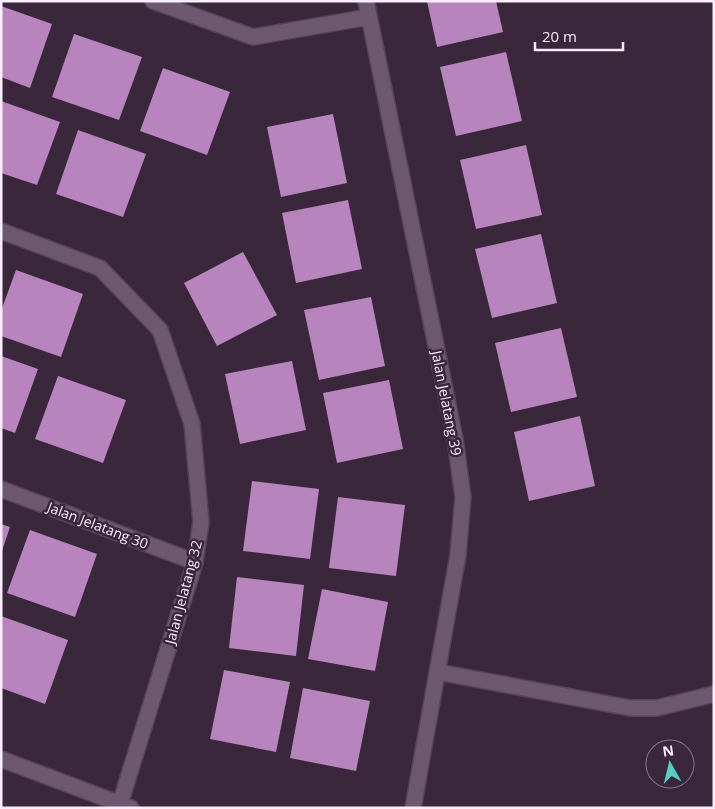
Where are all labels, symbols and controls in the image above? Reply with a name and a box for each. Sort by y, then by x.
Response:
scale bar [535,20,622,52]
text: 20 m [542,26,577,46]
street label: Jalan Jelatang 39 [427,347,466,457]
street label: Jalan Jelatang 30 [43,496,151,553]
street label: Jalan Jelatang 32 [160,538,206,648]
north arrow [645,739,695,789]
text: N [661,740,675,761]

